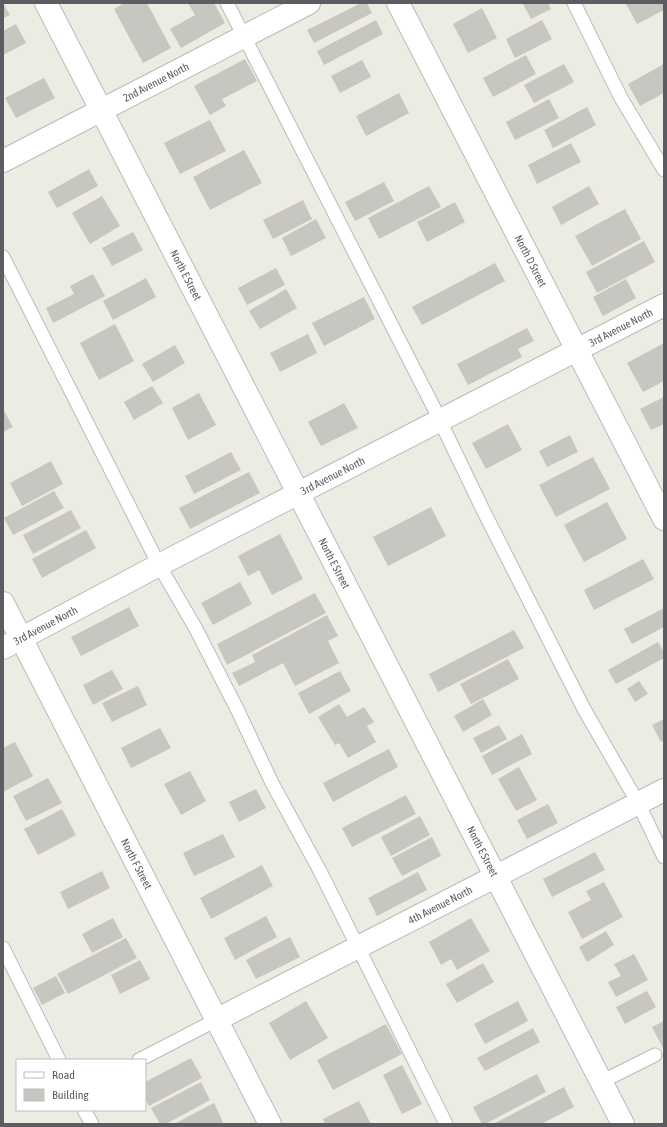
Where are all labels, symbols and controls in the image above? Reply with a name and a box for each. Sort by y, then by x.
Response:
street label: 2nd Avenue North [121,60,191,104]
street label: North D Street [513,233,549,289]
street label: North E Street [168,248,204,302]
street label: 3rd Avenue North [587,306,655,349]
street label: 3rd Avenue North [299,454,367,497]
street label: North E Street [316,536,352,590]
street label: 3rd Avenue North [11,604,79,647]
street label: North E Street [465,824,501,879]
street label: North F Street [119,837,155,891]
street label: 4th Avenue North [406,883,474,926]
legend [16,1059,146,1111]
text: Road [52,1068,75,1082]
text: Building [52,1088,90,1102]

